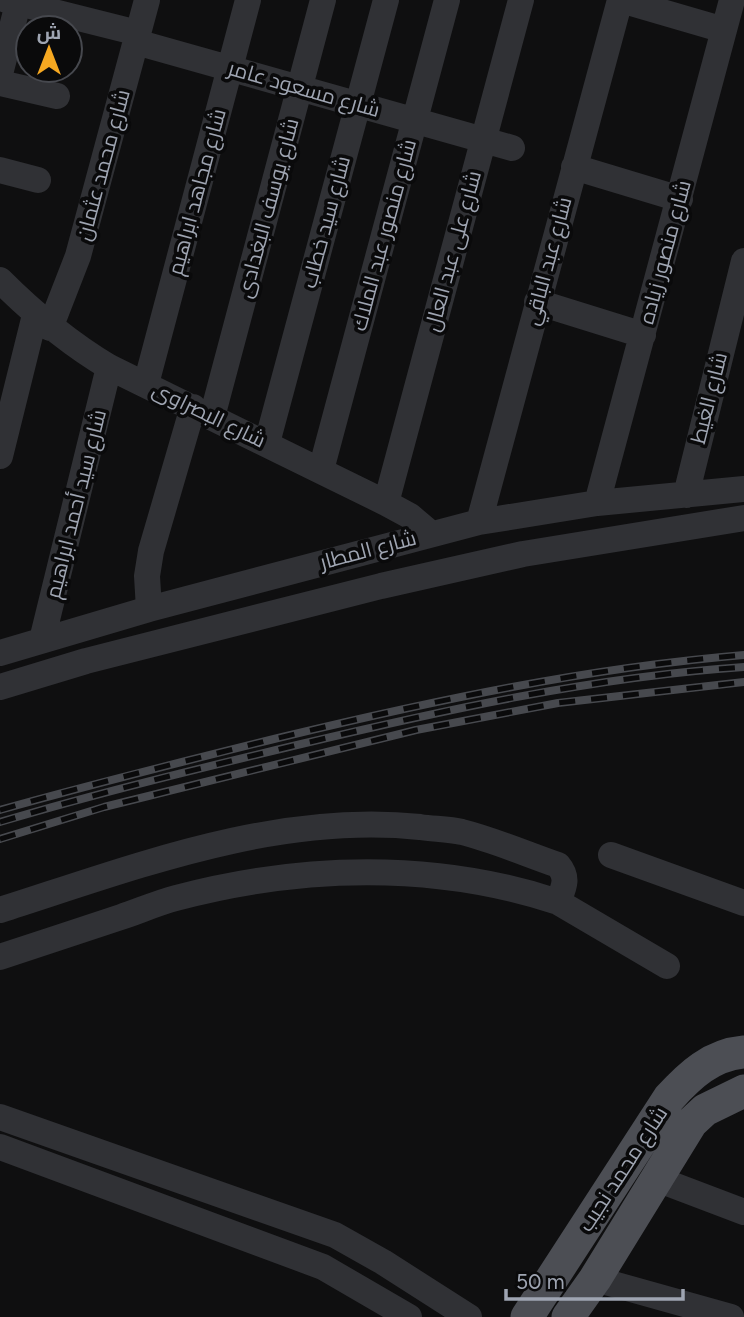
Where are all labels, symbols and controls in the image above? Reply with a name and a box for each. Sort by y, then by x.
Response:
north arrow [14,14,84,84]
text: ش [37,21,61,44]
street label: شارع مسعود عامر [224,55,383,124]
street label: شارع محمد عثمان [70,86,137,244]
street label: شارع مجاهد ابراهيم [162,106,233,278]
street label: شارع يوسف البغدادى [231,115,305,301]
street label: شارع منصور عبد الملاك [346,136,423,334]
street label: شارع سيد خطاب [296,153,357,291]
street label: شارع على عبد العال [419,168,488,335]
street label: شارع منصور زياده [633,177,698,327]
street label: شارع عبد الباقي [518,194,581,329]
street label: شارع الغيط [685,349,734,447]
street label: شارع البصراوى [148,376,270,455]
street label: شارع سيد أحمد ابراهيم [40,407,113,601]
street label: شارع المطار [316,525,419,577]
street label: شارع محمد نجيب [573,1101,674,1237]
scale bar [506,1258,683,1302]
text: 50 m [516,1269,565,1294]

